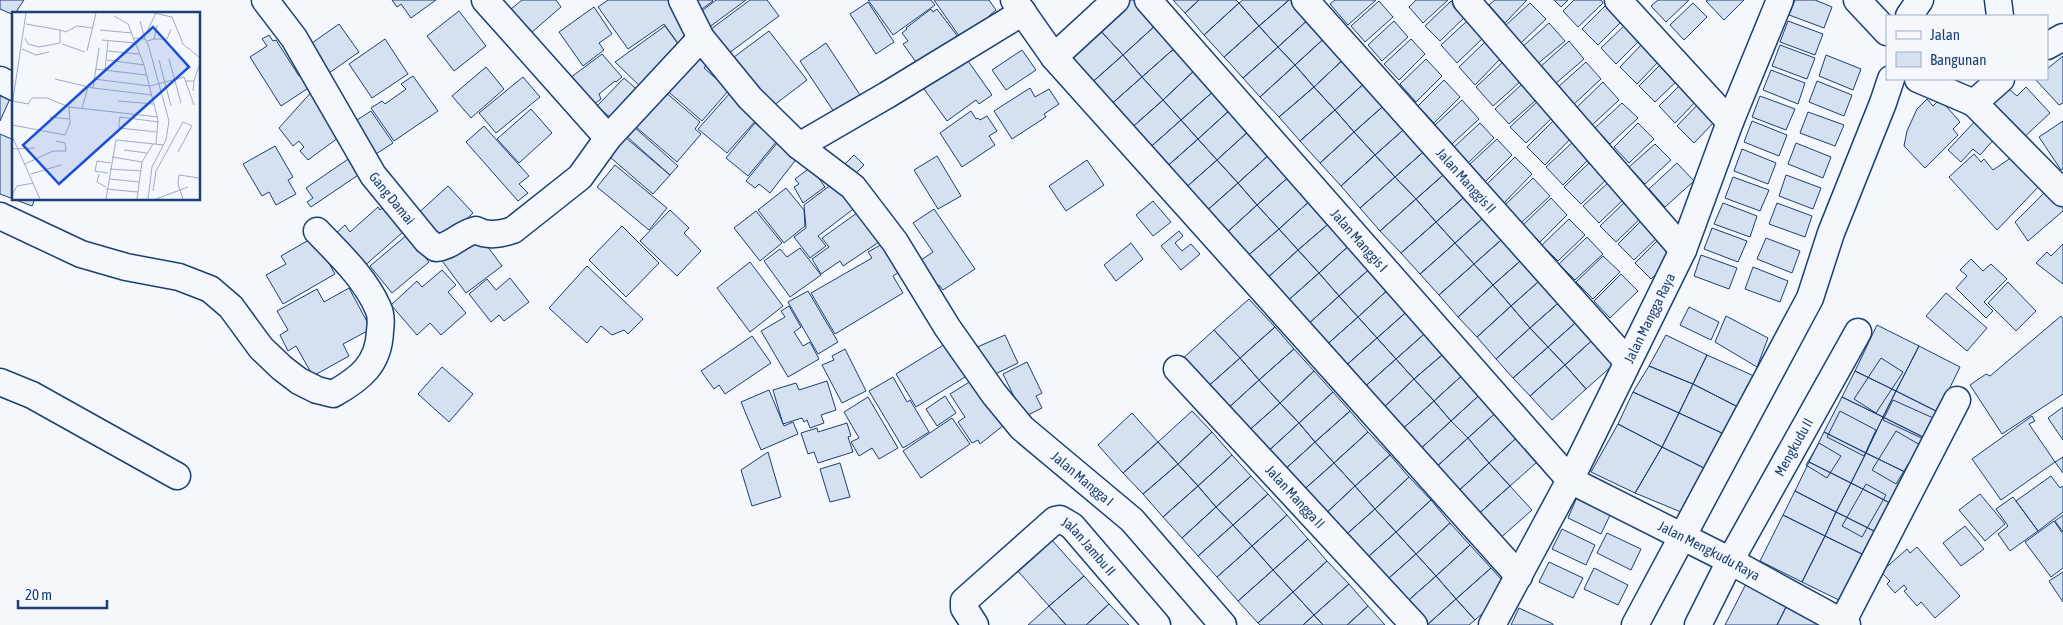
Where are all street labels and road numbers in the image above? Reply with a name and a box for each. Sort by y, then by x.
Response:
street label: Jalan Manggis II [1433,145,1499,216]
street label: Gang Damai [366,169,418,228]
street label: Jalan Manggis I [1327,206,1391,275]
street label: Jalan Mangga Raya [1621,271,1678,366]
street label: Mengkudu II [1771,415,1816,479]
street label: Jalan Mangga I [1048,448,1117,509]
street label: Jalan Mangga II [1262,462,1328,531]
street label: Jalan Jambu II [1059,514,1119,579]
street label: Jalan Mengkudu Raya [1655,518,1763,584]

